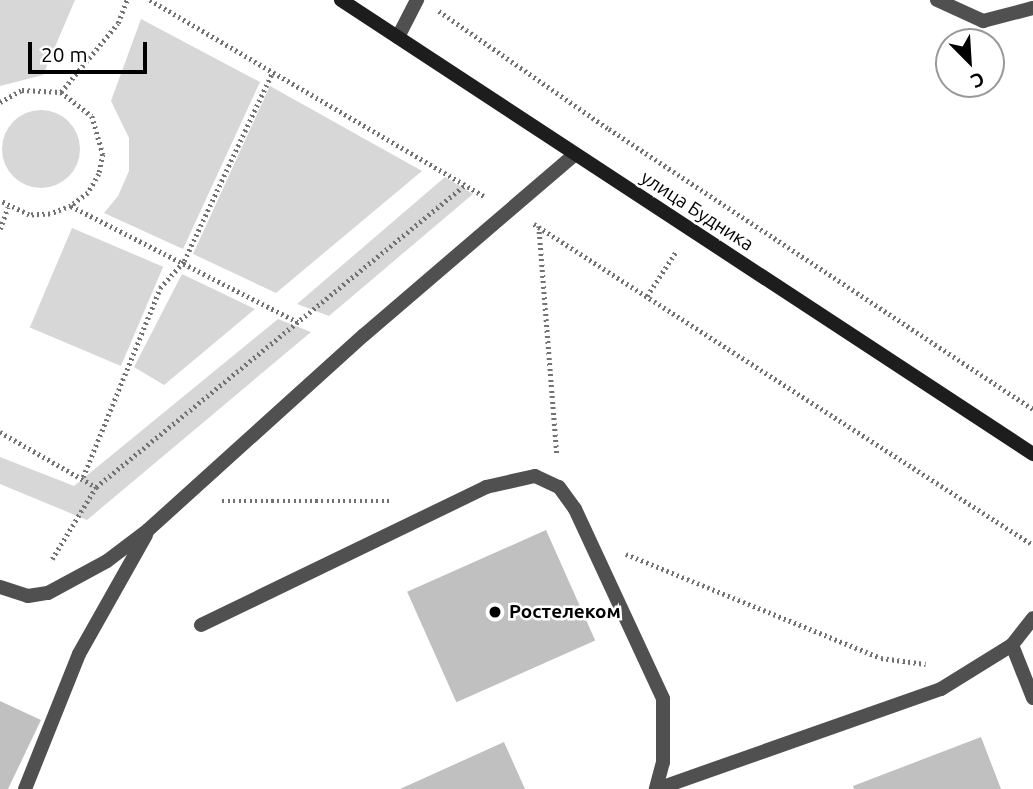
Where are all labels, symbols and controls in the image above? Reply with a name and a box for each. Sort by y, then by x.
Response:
scale bar [32,28,150,72]
north arrow [935,28,1005,98]
text: 20 m [41,42,88,66]
text: С [968,68,988,93]
street label: улица Будника [636,166,758,256]
place label: Ростелеком [509,601,621,623]
marker: Ростелеком [487,604,503,620]

